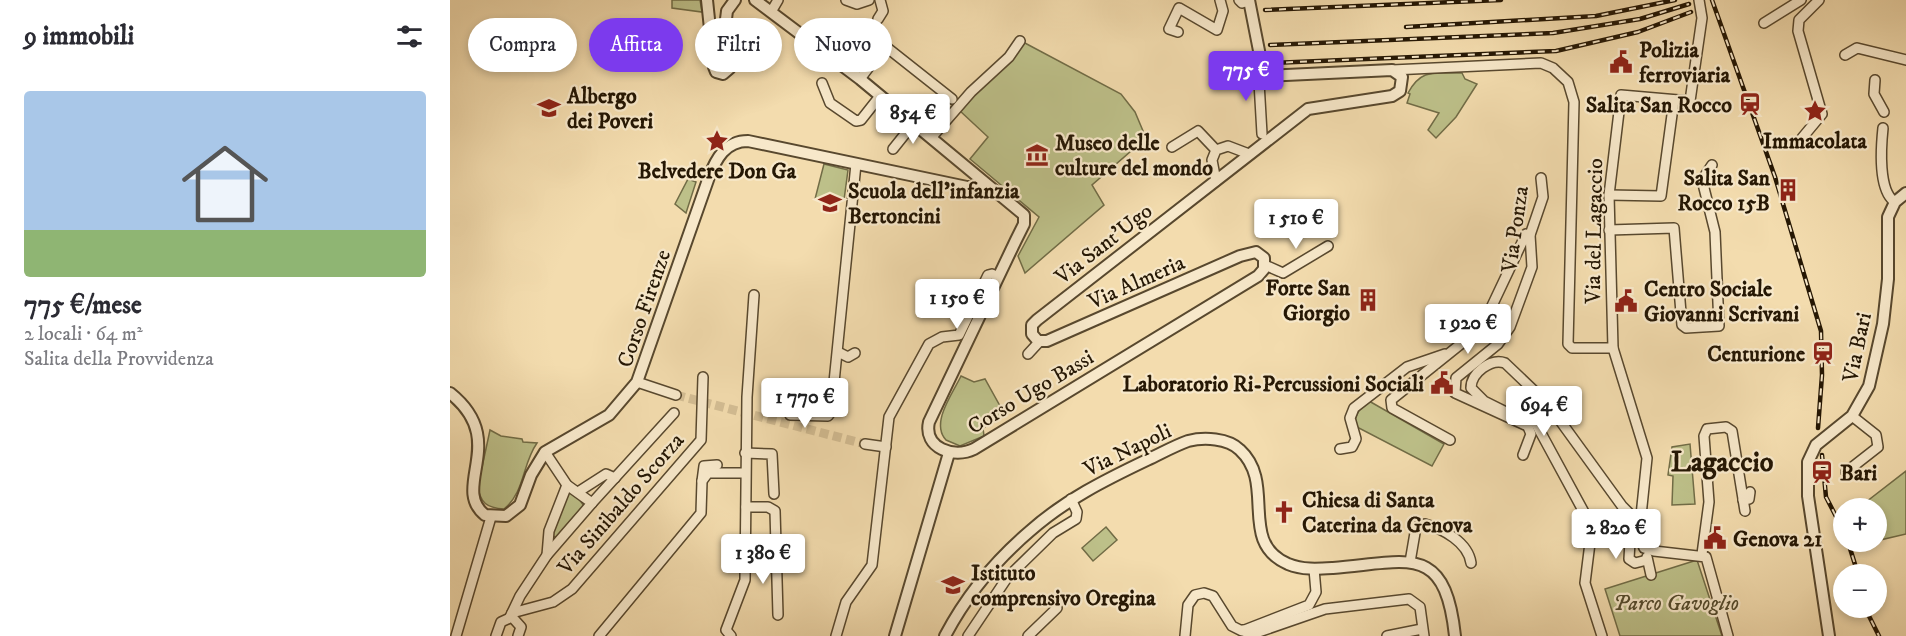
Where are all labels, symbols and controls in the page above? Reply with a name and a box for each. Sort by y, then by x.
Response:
chip: Compra [468,18,577,72]
chip: Affitta [589,18,683,72]
chip: Filtri [695,18,782,72]
chip: Nuovo [794,18,892,72]
text: 9 immobili [24,20,134,53]
icon: filters [393,20,426,53]
place label: Polizia ferroviaria [1638,37,1731,89]
public building icon: Polizia ferroviaria [1608,49,1634,75]
pin: 775 € [1204,51,1288,102]
text: 775 € [1223,58,1269,83]
place label: Albergo dei Poveri [566,83,653,135]
station icon: Salita San Rocco [1737,91,1763,117]
place label: Salita San Rocco [1586,92,1732,119]
pin: 854 € [871,94,955,145]
school or university icon: Albergo dei Poveri [536,95,562,121]
place icon: Immacolata [1802,98,1828,124]
text: 854 € [890,101,936,126]
place icon: Belvedere Don Ga [704,128,730,154]
place label: Immacolata [1763,128,1868,155]
icon: home [171,130,279,238]
place label: Museo delle culture del mondo [1055,130,1213,182]
museum icon: Museo delle culture del mondo [1024,142,1050,168]
place label: Belvedere Don Ga [638,158,797,185]
street label: Via del Lagaccio [1580,158,1609,305]
place label: Salita San Rocco 15B [1678,165,1771,217]
building icon: Salita San Rocco 15B [1775,177,1801,203]
place label: Scuola dell'infanzia Bertoncini [848,178,1020,230]
street label: Via Ponza [1496,184,1535,275]
school or university icon: Scuola dell'infanzia Bertoncini [817,190,843,216]
street label: Via Sant'Ugo [1049,198,1158,291]
pin: 1 510 € [1241,199,1351,250]
text: 1 510 € [1268,206,1324,231]
street label: Corso Firenze [612,246,677,371]
street label: Via Almeria [1083,249,1190,316]
place label: Forte San Giorgio [1265,275,1351,327]
place label: Centro Sociale Giovanni Scrivani [1644,276,1800,328]
pin: 1 150 € [902,279,1012,330]
text: 1 150 € [929,286,985,311]
building icon: Forte San Giorgio [1355,287,1381,313]
public building icon: Centro Sociale Giovanni Scrivani [1613,288,1639,314]
text: 775 €/mese [24,289,142,322]
pin: 1 920 € [1413,304,1523,355]
street label: Via Bari [1837,310,1878,386]
text: 1 920 € [1439,311,1497,336]
text: 2 locali · 64 m² [24,322,143,347]
station icon: Centurione [1810,340,1836,366]
place label: Centurione [1707,341,1805,368]
street label: Corso Ugo Bassi [963,344,1099,441]
text: Salita della Provvidenza [24,347,214,372]
public building icon: Laboratorio Ri-Percussioni Sociali [1429,370,1455,396]
place label: Laboratorio Ri-Percussioni Sociali [1122,371,1424,398]
pin: 1 770 € [750,378,860,429]
text: 1 770 € [775,385,835,410]
pin: 694 € [1502,386,1586,437]
text: 694 € [1520,393,1568,418]
street label: Via Napoli [1078,418,1176,484]
street label: Via Sinibaldo Scorza [551,427,691,581]
district label: Lagaccio [1671,445,1774,480]
station icon: Bari [1809,459,1835,485]
place label: Bari [1840,460,1877,487]
place label: Chiesa di Santa Caterina da Genova [1302,487,1473,539]
map controls [1833,498,1887,618]
button: + [1833,498,1887,552]
church icon: Chiesa di Santa Caterina da Genova [1271,499,1297,525]
pin: 2 820 € [1561,509,1671,560]
text: 2 820 € [1586,516,1646,541]
public building icon: Genova 21 [1702,525,1728,551]
place label: Genova 21 [1733,526,1822,553]
pin: 1 380 € [708,534,818,585]
text: 1 380 € [735,541,791,566]
place label: Istituto comprensivo Oregina [971,560,1156,612]
button: − [1833,564,1887,618]
school or university icon: Istituto comprensivo Oregina [940,572,966,598]
park label: Parco Gavoglio [1613,590,1739,617]

